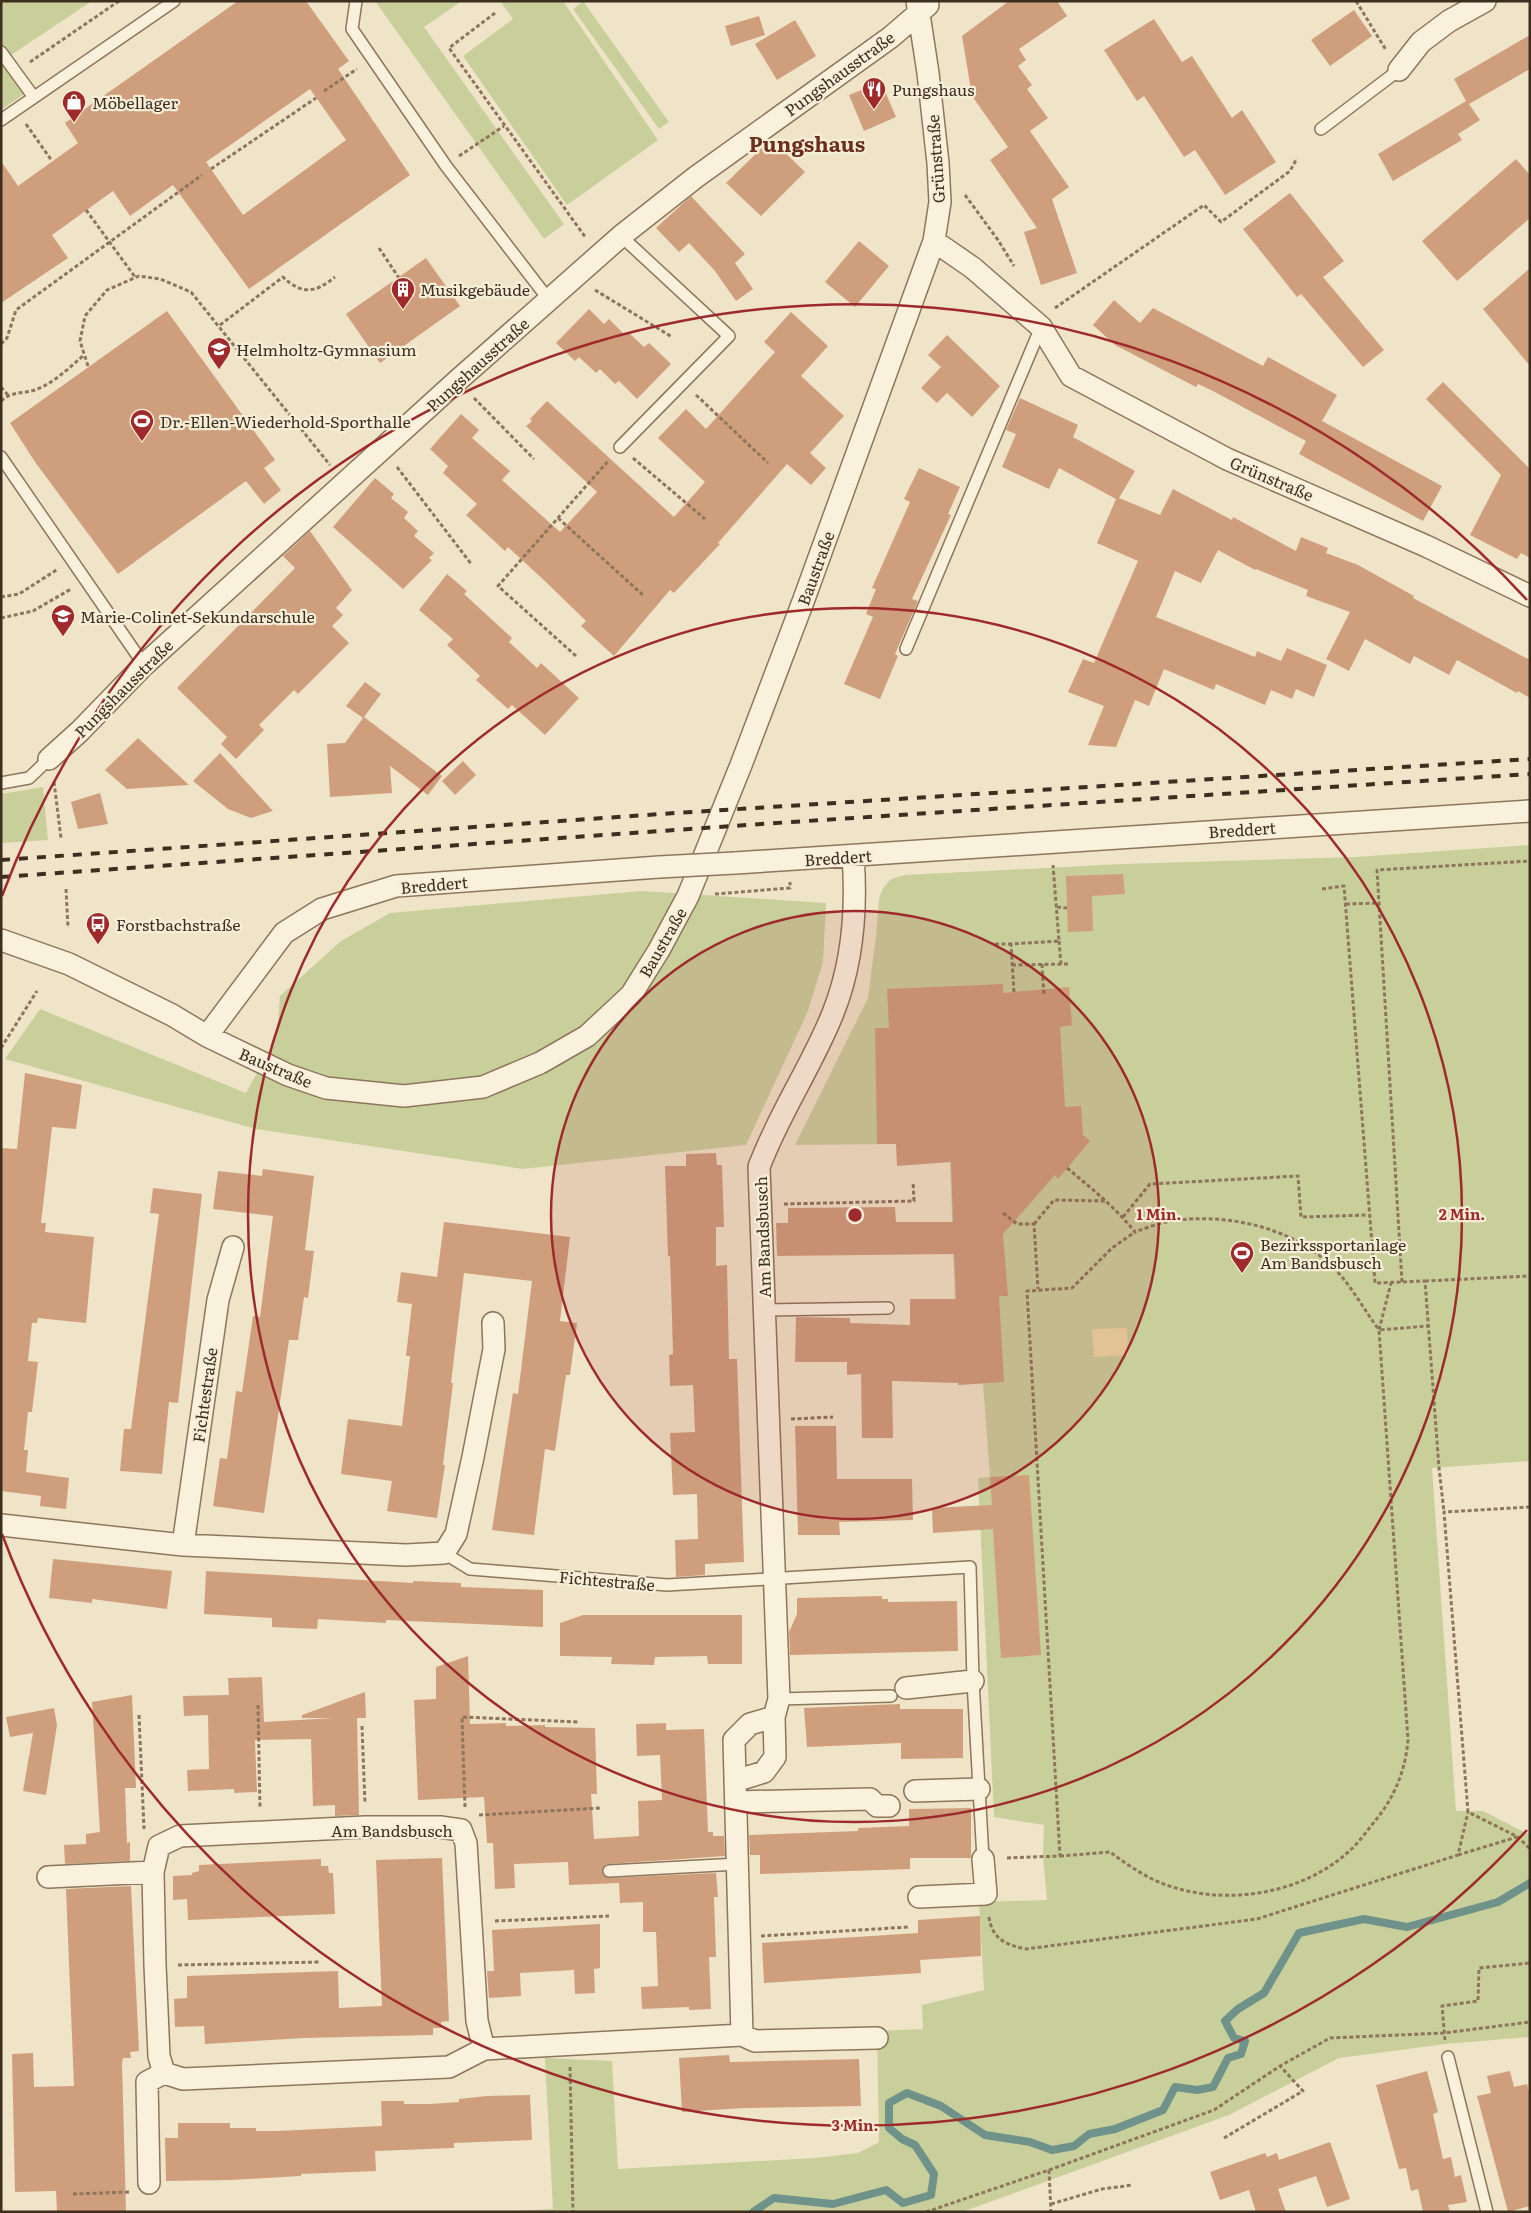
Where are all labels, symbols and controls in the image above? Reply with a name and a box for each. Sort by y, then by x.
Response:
street label: Pungshausstraße [779,25,899,121]
restaurant icon: Pungshaus [861,76,887,110]
place label: Pungshaus [892,77,974,101]
shop icon: Möbellager [61,89,87,123]
place label: Möbellager [92,90,178,114]
street label: Grünstraße [920,114,950,204]
district label: Pungshaus [749,127,865,158]
building icon: Musikgebäude [390,276,416,310]
place label: Musikgebäude [420,277,530,301]
street label: Pungshausstraße [420,311,534,417]
school or university icon: Helmholtz-Gymnasium [206,336,232,370]
place label: Helmholtz-Gymnasium [236,337,417,361]
sports icon: Dr.-Ellen-Wiederhold-Sporthalle [129,408,155,442]
place label: Dr.-Ellen-Wiederhold-Sporthalle [160,409,411,433]
street label: Grünstraße [1226,450,1318,506]
street label: Baustraße [790,527,840,609]
school or university icon: Marie-Colinet-Sekundarschule [50,603,76,637]
place label: Marie-Colinet-Sekundarschule [80,604,315,628]
street label: Pungshausstraße [68,633,178,743]
street label: Breddert [1207,815,1277,843]
street label: Breddert [803,843,873,871]
street label: Breddert [399,869,469,899]
street label: Baustraße [632,902,692,982]
bus stop icon: Forstbachstraße [85,911,111,945]
place label: Forstbachstraße [116,912,241,936]
street label: Baustraße [236,1041,316,1093]
street label: Am Bandsbusch [748,1175,776,1298]
text: 1 Min. [1137,1202,1181,1225]
text: 2 Min. [1439,1202,1485,1225]
centre of rings [846,1206,864,1224]
place label: Bezirkssportanlage Am Bandsbusch [1260,1232,1406,1274]
sports icon: Bezirkssportanlage Am Bandsbusch [1229,1240,1255,1274]
street label: Fichtestraße [185,1346,223,1444]
street label: Fichtestraße [558,1564,656,1596]
street label: Am Bandsbusch [331,1818,453,1842]
text: 3 Min. [832,2113,878,2136]

